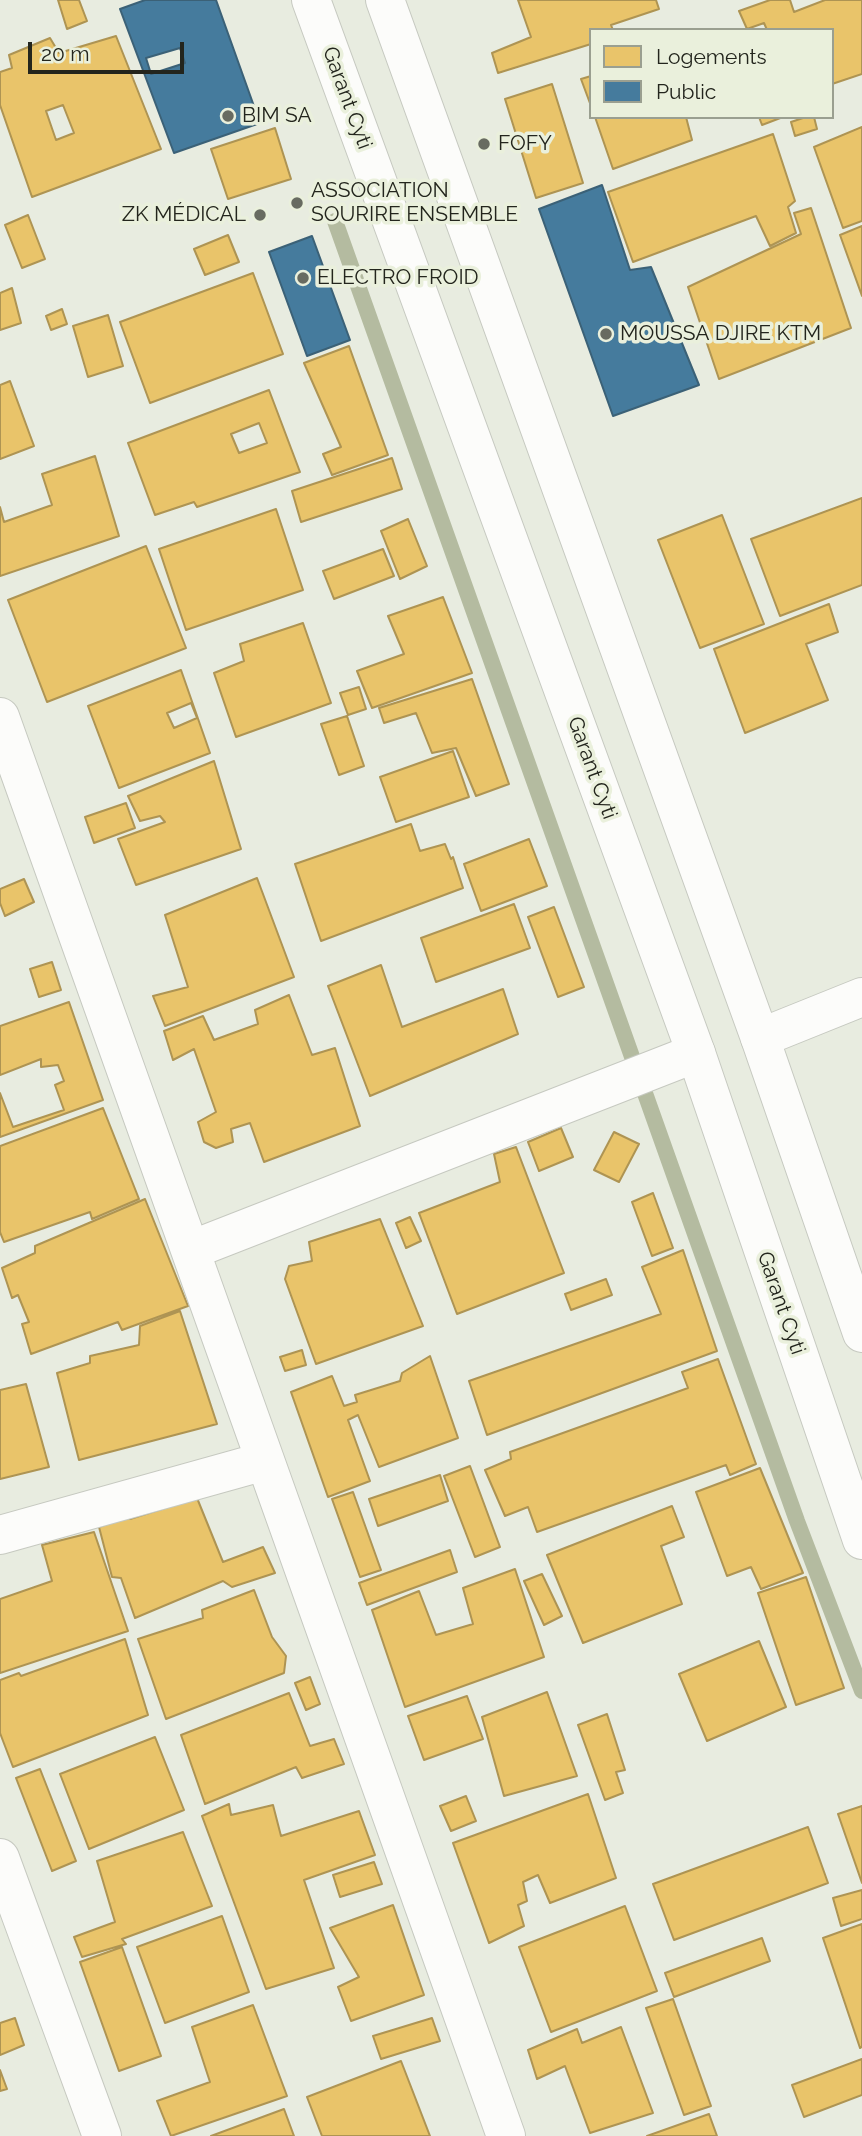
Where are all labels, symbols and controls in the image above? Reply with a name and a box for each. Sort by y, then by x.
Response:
scale bar [32,28,187,72]
legend [589,28,834,119]
text: 20 m [41,41,89,66]
street label: Garant Cyti [317,43,377,153]
text: Logements [656,44,767,69]
text: Public [656,79,716,104]
place label: BIM SA [242,103,312,129]
marker: BIM SA [220,108,236,124]
place label: FOFY [498,131,552,157]
marker: FOFY [476,136,492,152]
place label: ASSOCIATION SOURIRE ENSEMBLE [311,178,518,228]
marker: ASSOCIATION SOURIRE ENSEMBLE [289,195,305,211]
place label: ZK MÉDICAL [122,202,246,228]
marker: ZK MÉDICAL [252,207,268,223]
place label: ELECTRO FROID [317,265,479,291]
marker: ELECTRO FROID [295,270,311,286]
place label: MOUSSA DJIRE KTM [620,321,821,347]
marker: MOUSSA DJIRE KTM [598,326,614,342]
street label: Garant Cyti [562,713,622,823]
street label: Garant Cyti [752,1248,810,1358]

